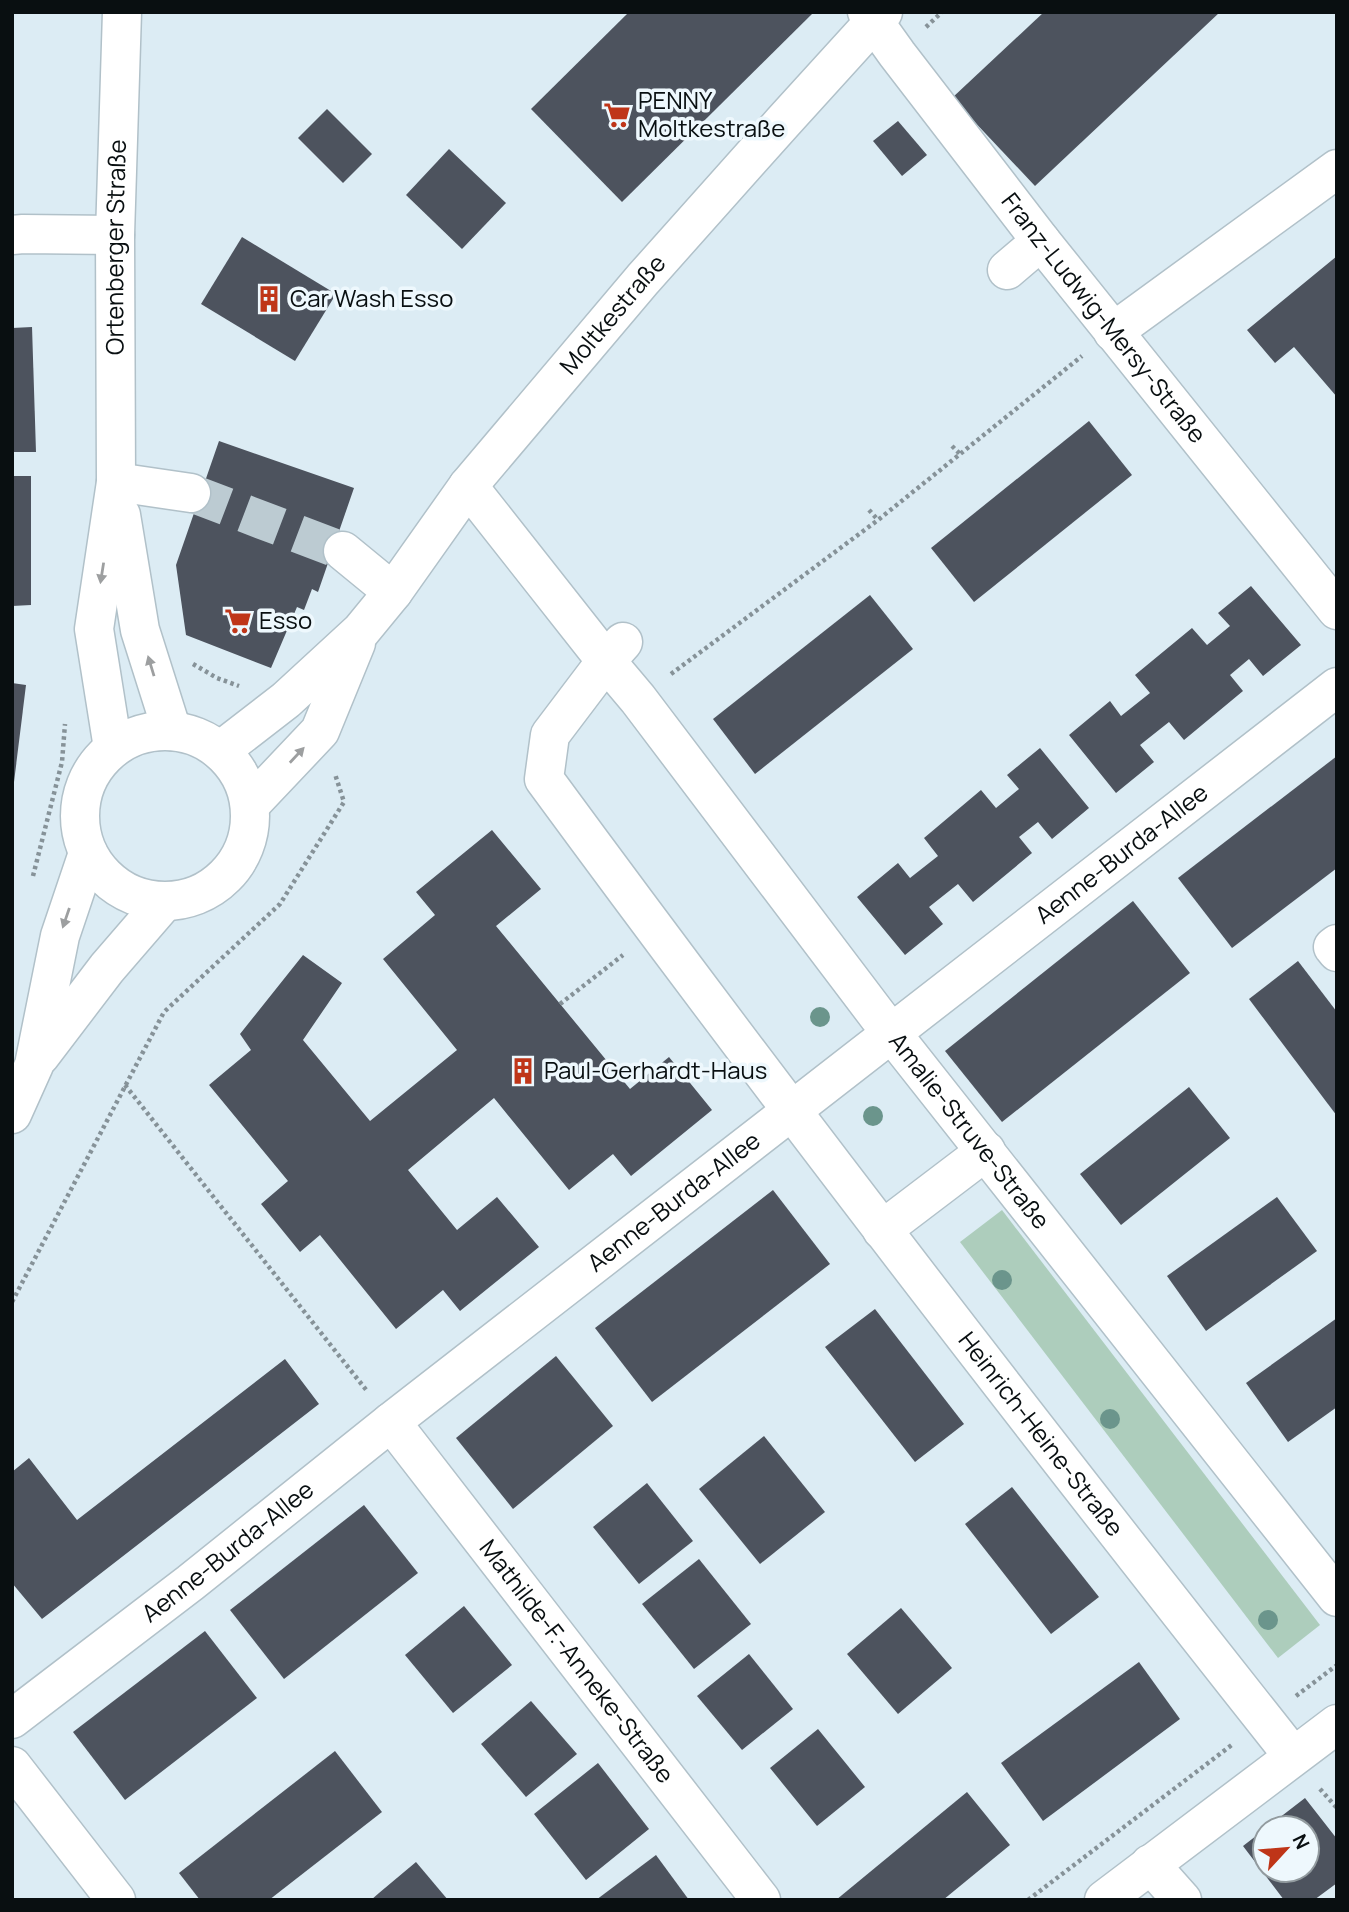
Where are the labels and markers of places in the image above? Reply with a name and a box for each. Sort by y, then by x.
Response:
place label: PENNY Moltkestraße [638,83,785,144]
supermarket icon: PENNY Moltkestraße [602,100,632,130]
place label: Car Wash Esso [290,281,453,314]
building icon: Car Wash Esso [254,284,284,314]
place label: Esso [259,603,312,636]
supermarket icon: Esso [223,606,253,636]
place label: Paul-Gerhardt-Haus [544,1053,767,1086]
building icon: Paul-Gerhardt-Haus [508,1056,538,1086]

